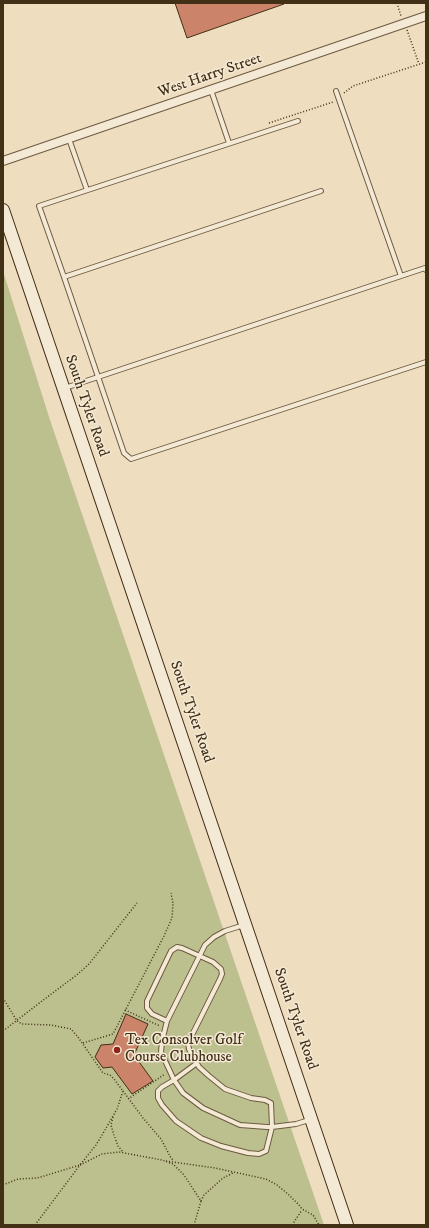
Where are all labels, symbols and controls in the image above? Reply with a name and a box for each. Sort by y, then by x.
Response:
street label: West Harry Street [156,50,264,102]
street label: South Tyler Road [60,353,112,459]
street label: South Tyler Road [165,659,217,765]
street label: South Tyler Road [269,966,321,1072]
place label: Tex Consolver Golf Course Clubhouse [125,1032,242,1067]
marker: Tex Consolver Golf Course Clubhouse [112,1045,122,1055]

